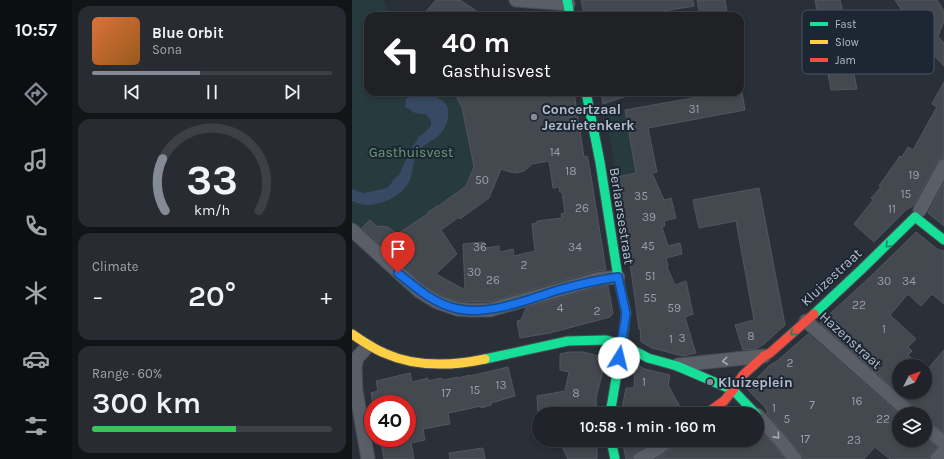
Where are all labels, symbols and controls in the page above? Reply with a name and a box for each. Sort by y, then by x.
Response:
legend [802,10,934,74]
text: Fast [835,18,856,31]
text: 10:57 [15,19,57,41]
text: Blue Orbit [152,24,224,42]
text: 40 m [442,26,510,59]
icon: left [376,28,428,80]
text: Slow [835,36,859,49]
text: Sona [152,42,182,57]
text: Jam [835,54,856,67]
text: Gasthuisvest [442,60,551,82]
icon: directions [22,80,50,108]
icon: previous [121,81,143,103]
icon: pause [201,81,223,103]
icon: next [281,81,303,103]
place label: Concertzaal Jezuïetenkerk [542,101,635,134]
house number: 31 [688,102,700,116]
marker: Concertzaal Jezuïetenkerk [529,112,539,122]
park label: Gasthuisvest [369,144,453,161]
house number: 14 [550,145,561,159]
icon: music [22,146,50,174]
text: 33 [186,156,238,204]
house number: 18 [565,164,577,178]
street label: Berlaarsestraat [605,166,638,266]
house number: 19 [909,168,919,182]
house number: 50 [475,173,489,187]
house number: 15 [901,187,912,201]
house number: 35 [634,189,648,203]
text: km/h [194,201,230,218]
house number: 26 [575,201,589,215]
house number: 11 [888,202,896,216]
house number: 39 [642,210,656,224]
icon: phone [22,212,50,240]
pin [381,232,415,273]
icon: arrive [387,238,409,260]
house number: 45 [641,239,655,253]
house number: 36 [473,240,487,254]
house number: 34 [568,240,582,254]
one-way arrow [885,240,893,248]
street label: Kluizestraat [797,245,865,310]
house number: 2 [521,258,528,272]
text: Climate [92,259,138,274]
house number: 30 [467,265,481,279]
house number: 51 [645,269,655,283]
house number: 26 [486,273,500,287]
house number: 30 [877,274,891,288]
house number: 34 [902,274,916,288]
text: 20° [188,278,236,314]
icon: climate [22,279,50,307]
text: − [92,284,104,310]
text: + [320,284,332,310]
house number: 55 [643,291,657,305]
house number: 22 [852,298,866,312]
house number: 4 [557,301,564,315]
house number: 59 [667,301,681,315]
house number: 2 [594,304,601,318]
street label: Hazenstraat [816,308,885,373]
house number: 1 [882,322,886,336]
house number: 8 [747,329,755,343]
one-way arrow [790,329,797,336]
house number: 3 [678,331,686,345]
house number: 1 [669,332,673,346]
position arrow [598,337,640,379]
icon: car [22,345,50,373]
one-way arrow [722,356,728,365]
house number: 2 [787,356,794,370]
north arrow [892,359,932,399]
map controls [892,359,932,447]
text: Range · 60% [92,366,162,381]
place label: Kluizeplein [718,374,793,391]
house number: 1 [642,375,646,389]
marker: Kluizeplein [705,377,715,387]
house number: 13 [495,378,507,392]
house number: 15 [470,383,481,397]
text: 300 km [92,385,201,421]
house number: 17 [441,386,451,400]
house number: 8 [572,386,580,400]
house number: 16 [852,394,863,408]
speed limit sign: 40 [364,395,416,447]
house number: 7 [809,398,815,412]
house number: 1 [772,401,776,415]
button: layers [892,407,932,447]
icon: filters [22,412,50,440]
house number: 5 [784,412,791,426]
house number: 22 [876,412,890,426]
text: 10:58 · 1 min · 160 m [580,418,716,436]
one-way arrow [772,431,780,439]
house number: 17 [800,432,810,446]
house number: 23 [847,433,861,447]

